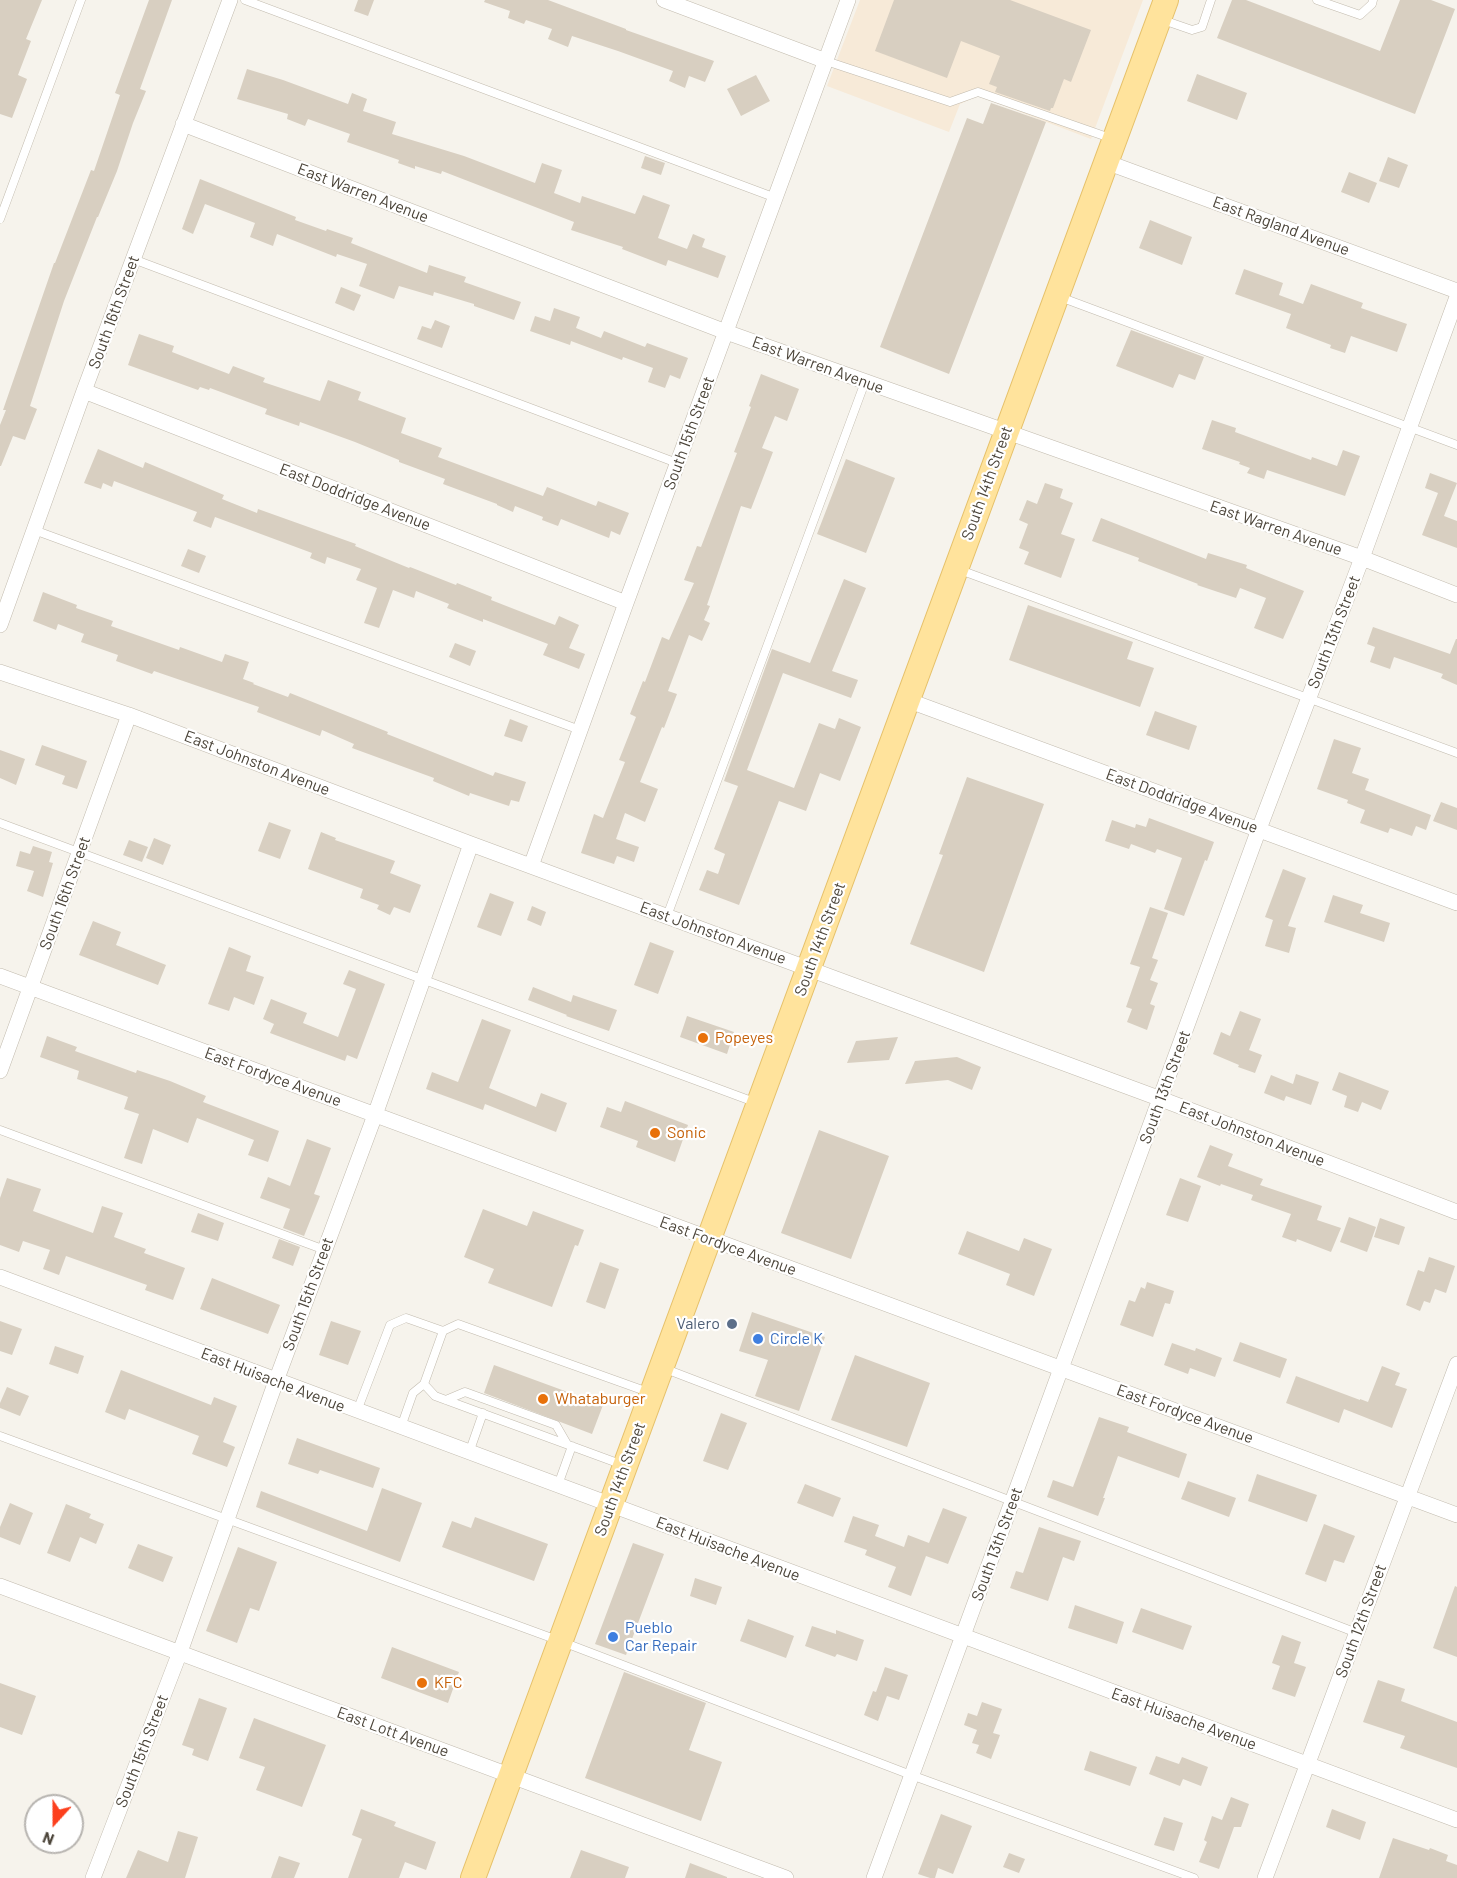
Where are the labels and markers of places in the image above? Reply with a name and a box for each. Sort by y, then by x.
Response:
place label: Popeyes [715,1028,773,1048]
marker: Popeyes [696,1031,710,1045]
place label: Sonic [667,1123,706,1143]
marker: Sonic [648,1126,662,1140]
place label: Valero [676,1314,720,1334]
marker: Valero [725,1317,739,1331]
place label: Circle K [770,1329,823,1349]
marker: Circle K [751,1332,765,1346]
place label: Whataburger [555,1389,646,1409]
marker: Whataburger [536,1392,550,1406]
place label: Pueblo Car Repair [625,1618,697,1656]
marker: Pueblo Car Repair [606,1630,620,1644]
place label: KFC [434,1673,463,1693]
marker: KFC [415,1676,429,1690]

